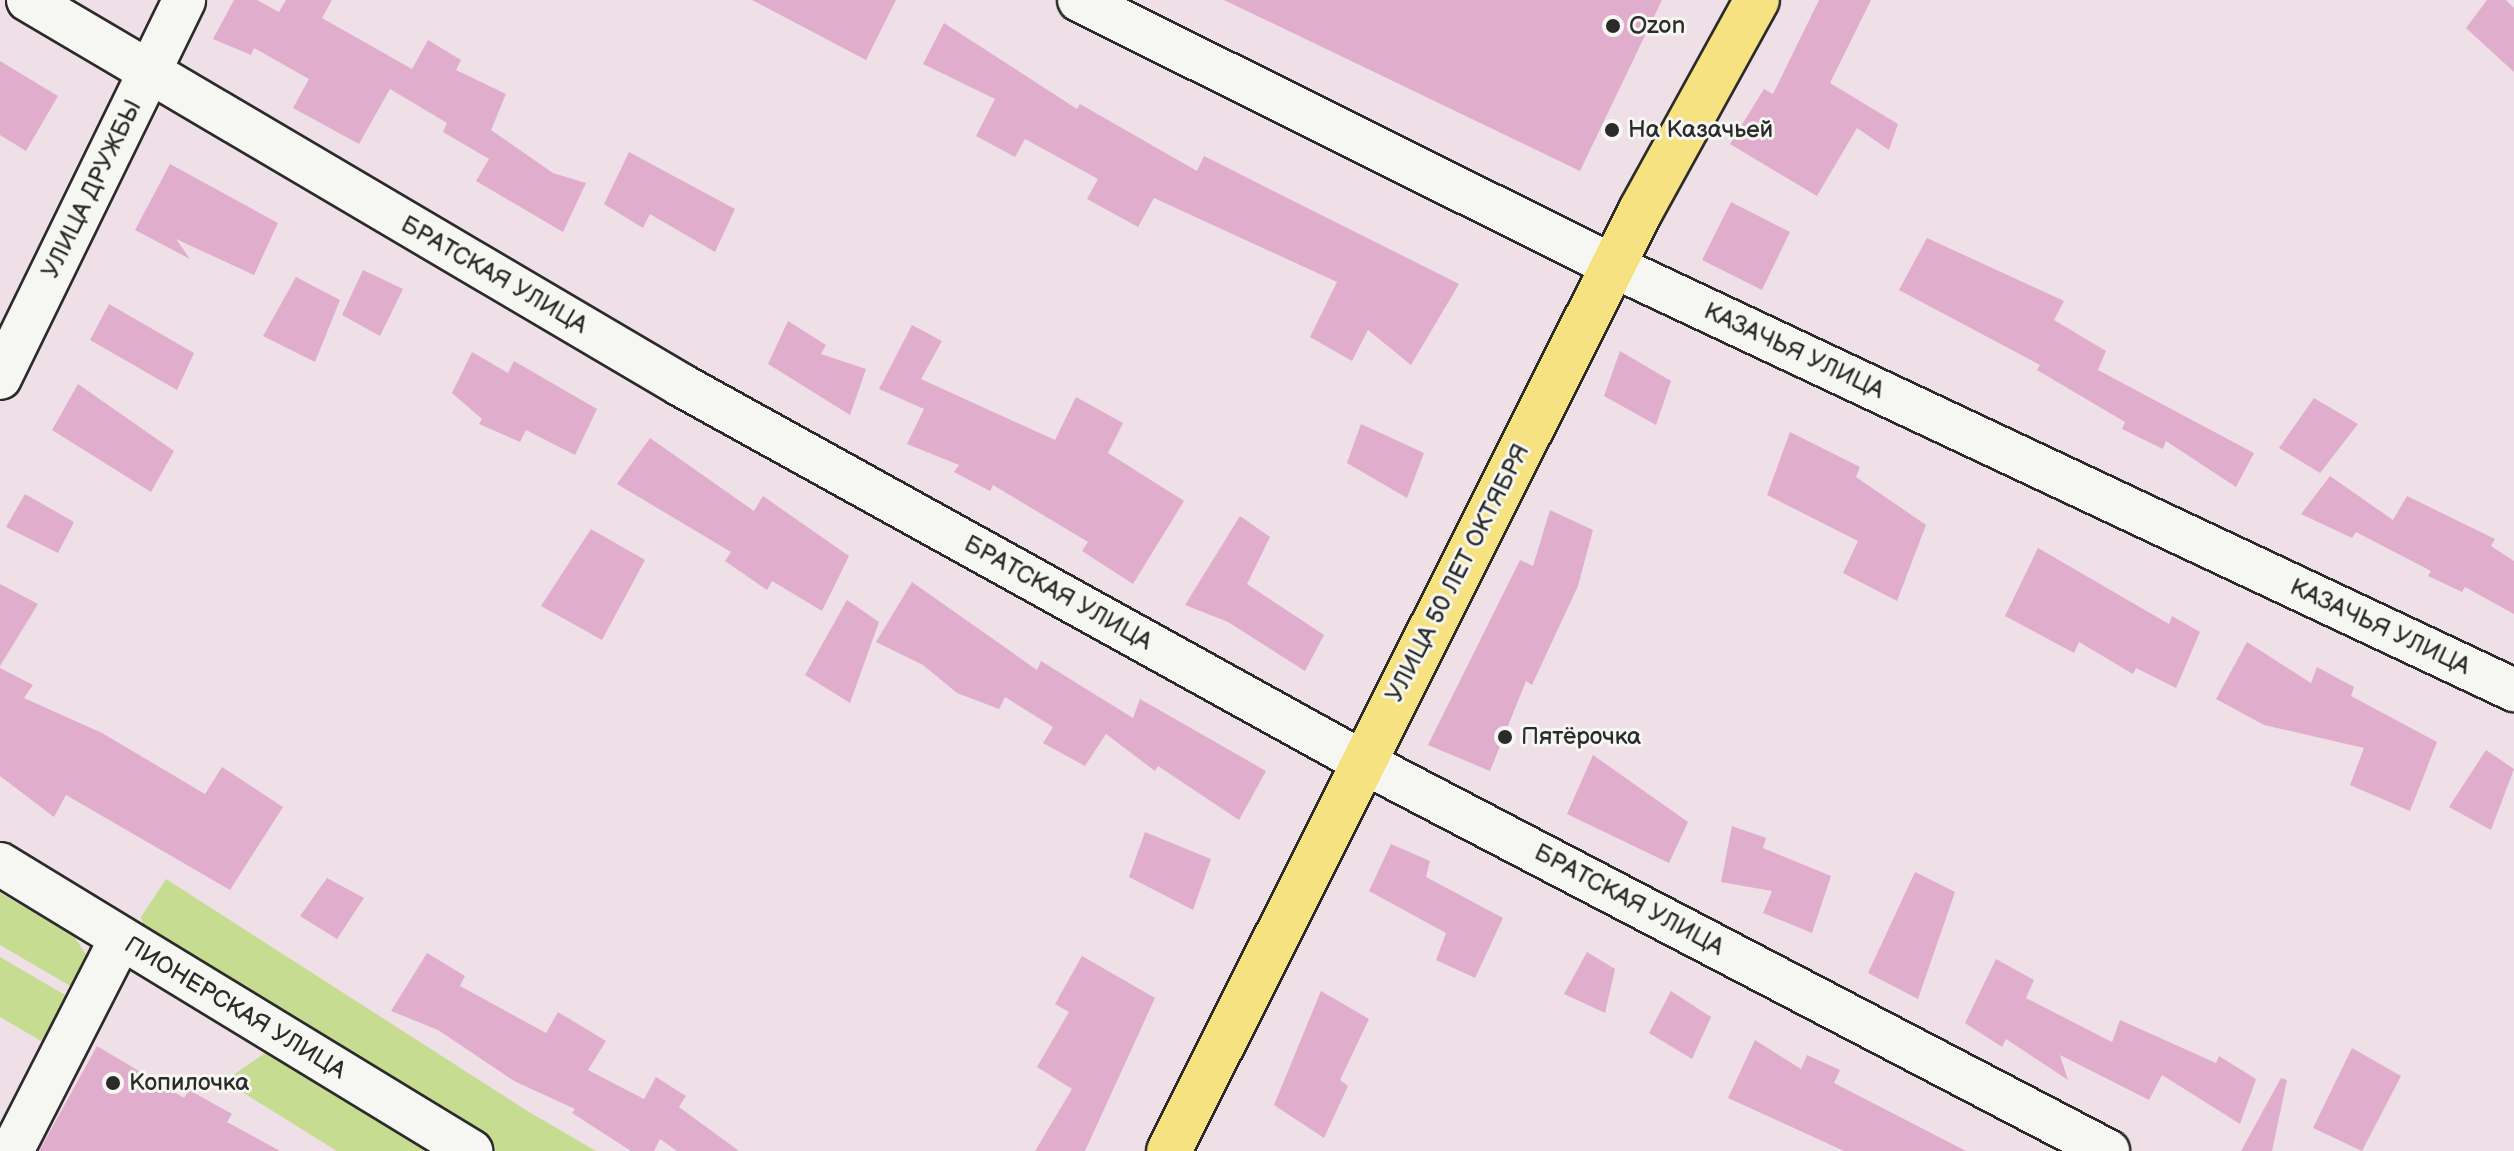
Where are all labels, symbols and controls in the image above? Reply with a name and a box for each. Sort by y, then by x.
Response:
place label: Ozon [1629,12,1685,40]
marker: Ozon [1604,17,1622,35]
street label: УЛИЦА ДРУЖБЫ [36,95,148,283]
place label: На Казачьей [1628,116,1773,144]
marker: На Казачьей [1603,121,1621,139]
street label: БРАТСКАЯ УЛИЦА [396,210,592,340]
street label: КАЗАЧЬЯ УЛИЦА [1699,297,1889,405]
street label: УЛИЦА 50 ЛЕТ ОКТЯБРЯ [1380,439,1536,707]
street label: БРАТСКАЯ УЛИЦА [959,529,1157,657]
street label: КАЗАЧЬЯ УЛИЦА [2285,573,2475,681]
place label: Пятёрочка [1521,723,1641,751]
marker: Пятёрочка [1496,728,1514,746]
street label: БРАТСКАЯ УЛИЦА [1529,838,1729,962]
street label: ПИОНЕРСКАЯ УЛИЦА [119,931,351,1085]
place label: Копилочка [129,1069,249,1097]
marker: Копилочка [104,1074,122,1092]

